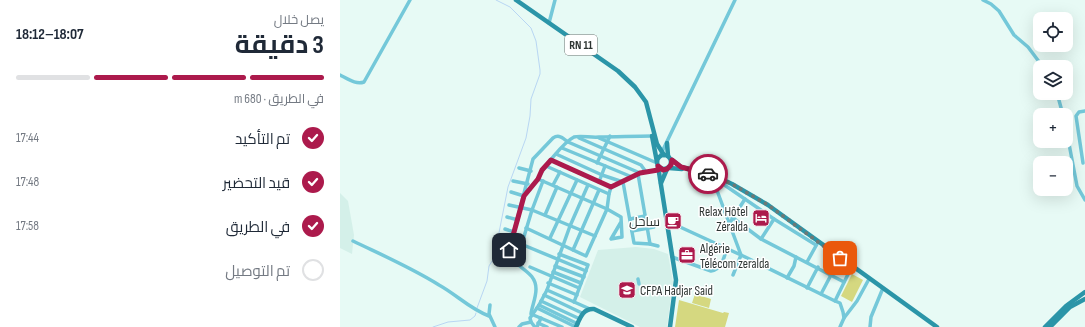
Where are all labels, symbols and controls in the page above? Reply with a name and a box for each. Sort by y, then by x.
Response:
text: يصل خلال [274,12,324,28]
map controls [1033,12,1073,196]
button: locate [1033,12,1073,52]
text: 18:07–18:12 [16,25,84,44]
text: 3 دقيقة [235,30,324,61]
road number: RN 11 [565,35,597,55]
button: layers [1033,60,1073,100]
text: في الطريق · 680 m [234,91,324,107]
button: + [1033,108,1073,148]
icon: check [302,127,324,149]
text: 17:44 [16,130,39,146]
text: تم التأكيد [235,130,290,149]
courier [688,154,728,194]
button: − [1033,156,1073,196]
icon: car [697,163,719,185]
icon: check [302,171,324,193]
text: 17:48 [16,174,39,190]
text: قيد التحضير [223,174,290,193]
place label: Relax Hôtel Zéralda [699,204,748,235]
hotel icon: Relax Hôtel Zéralda [751,208,771,228]
cafe icon: ساحل [663,211,683,231]
place label: ساحل [629,214,660,230]
icon: check [302,215,324,237]
text: 17:58 [16,218,39,234]
text: في الطريق [226,218,290,237]
pin [492,233,526,267]
icon: home [498,239,520,261]
place label: Algérie Télécom zeralda [699,241,769,272]
pin [823,241,857,275]
office icon: Algérie Télécom zeralda [677,245,697,265]
icon: bag [829,247,851,269]
text: تم التوصيل [225,262,290,281]
school or university icon: CFPA Hadjar Said [617,280,637,300]
place label: CFPA Hadjar Said [640,283,713,299]

